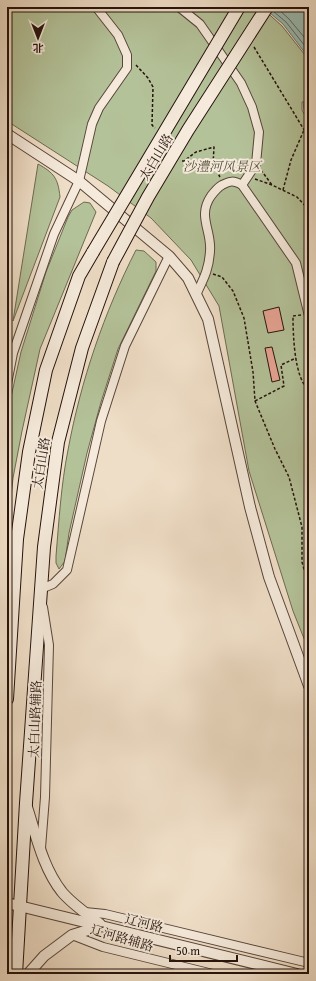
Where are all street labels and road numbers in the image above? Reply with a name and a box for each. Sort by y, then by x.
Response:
street label: 太白山路 [134,130,178,184]
street label: 太白山路 [28,436,54,490]
street label: 太白山路辅路 [24,680,46,758]
street label: 辽河路 [123,909,165,937]
street label: 辽河路辅路 [88,920,156,956]

